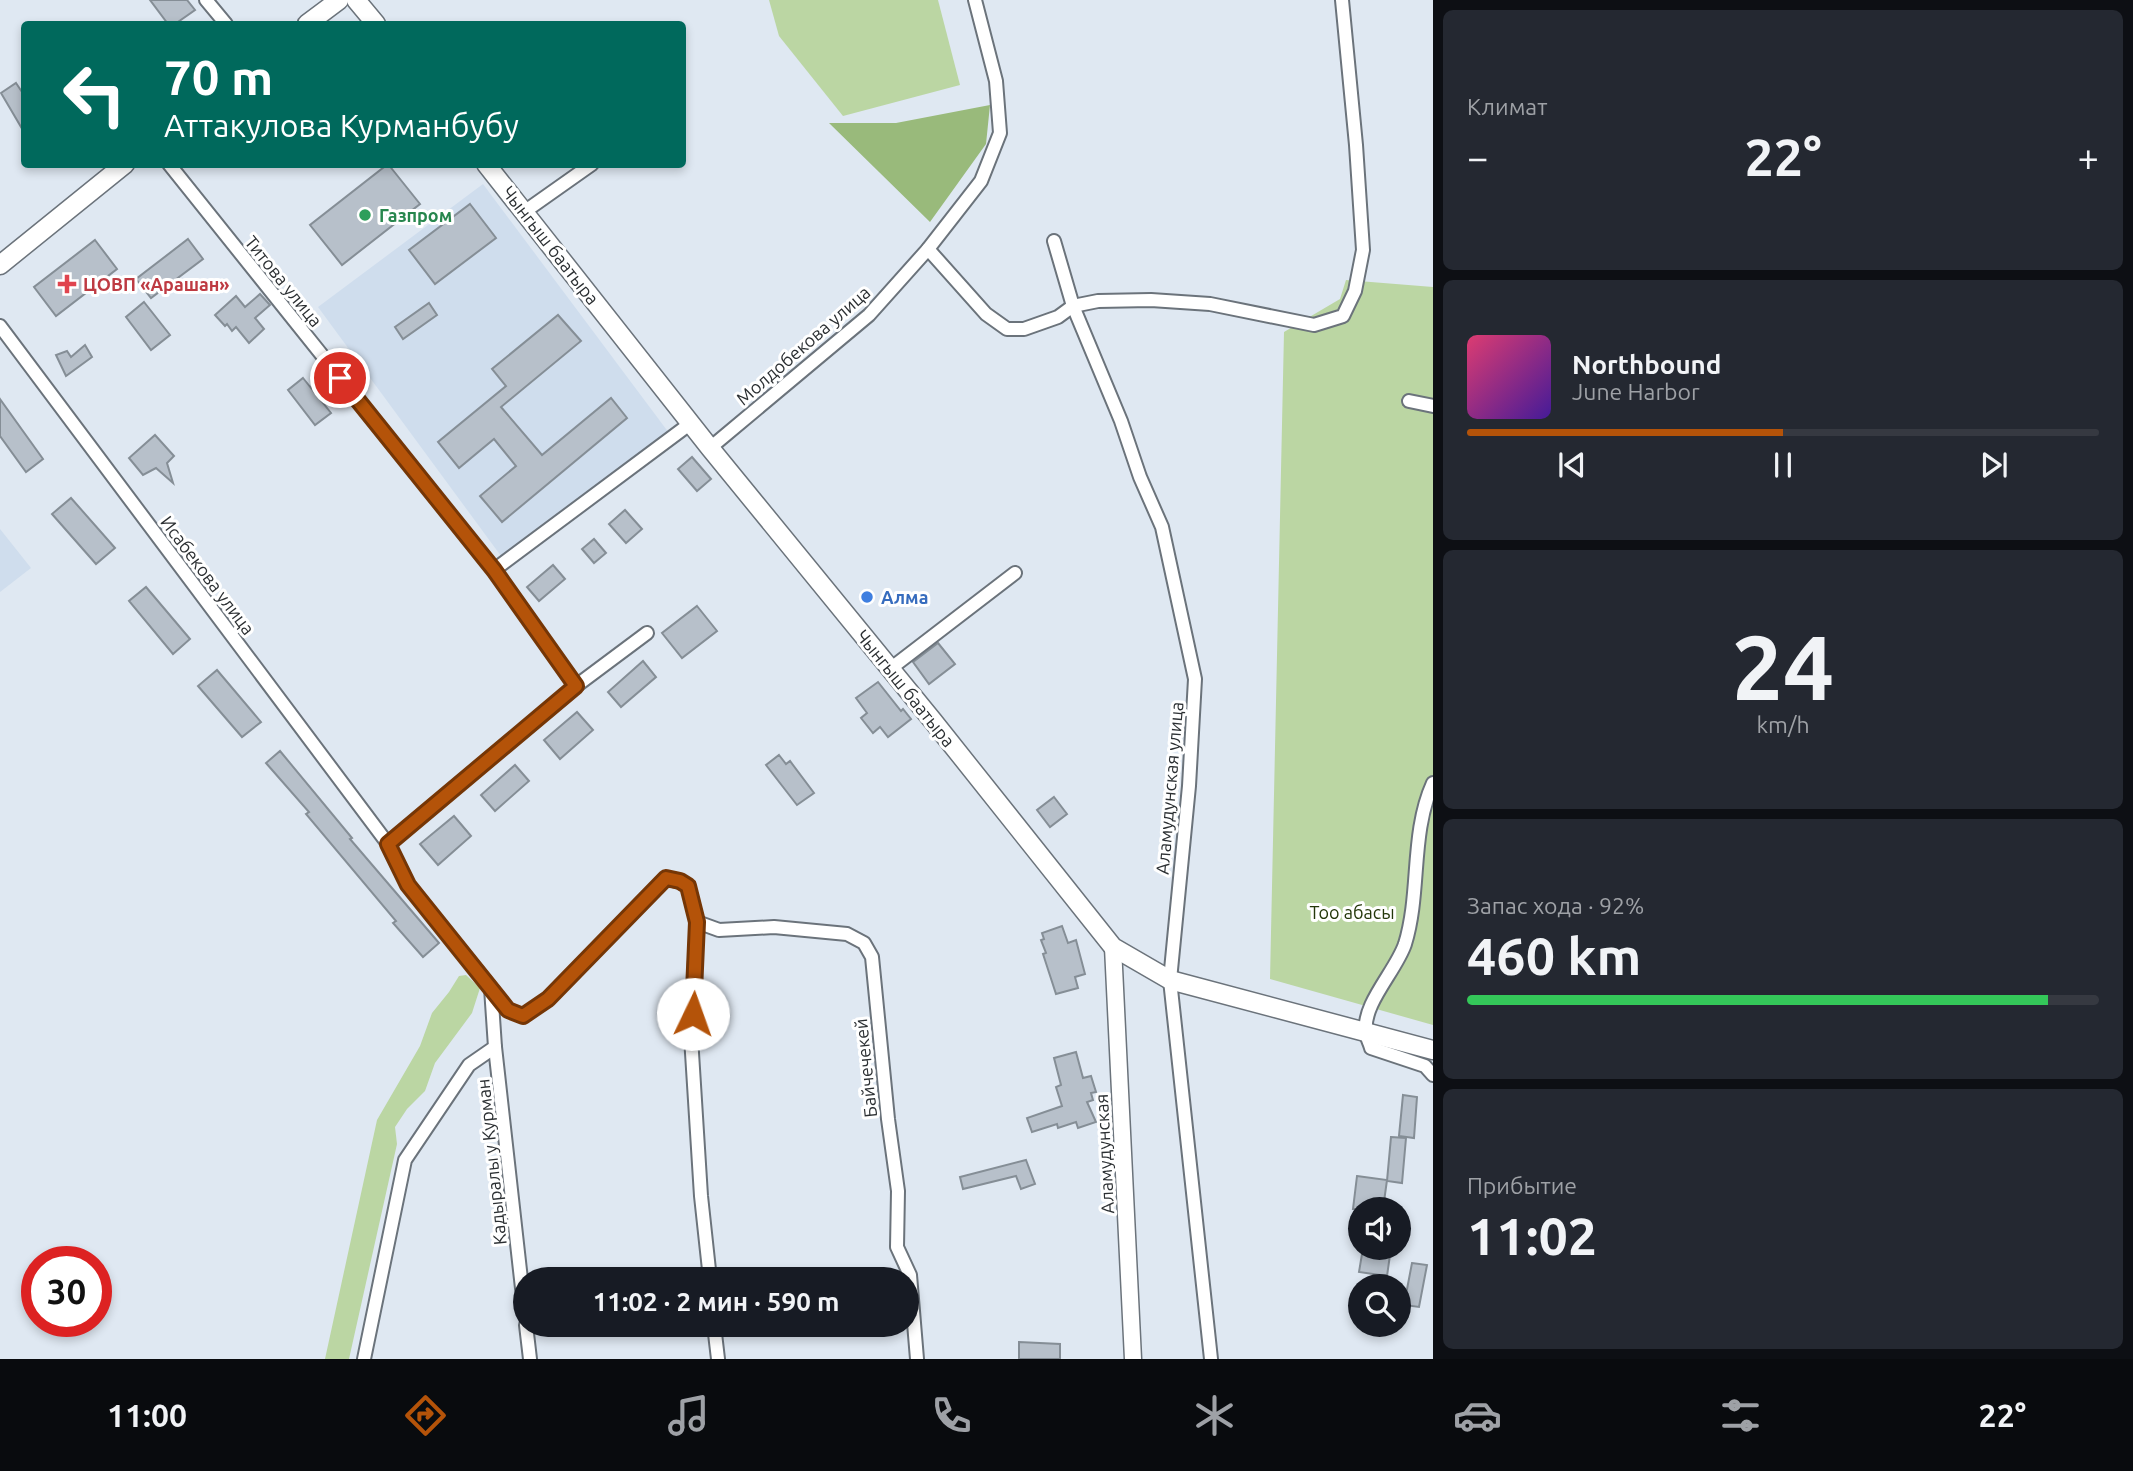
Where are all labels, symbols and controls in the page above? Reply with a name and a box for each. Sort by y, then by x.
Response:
icon: left [49,49,140,140]
text: 70 m [164,49,273,104]
text: Климат [1467,94,1547,119]
text: Аттакулова Курманбубу [164,107,519,143]
text: 22° [1744,128,1822,186]
text: − [1467,136,1488,178]
text: + [2078,136,2099,178]
street label: Чынгыш баатыра [499,182,603,308]
place label: Газпром [379,205,452,225]
marker: Газпром [357,207,373,223]
street label: Титова улица [241,232,327,330]
marker: ЦОВП «Арашан» [57,274,77,294]
place label: ЦОВП «Арашан» [83,274,230,294]
street label: Молдобекова улица [732,282,874,408]
pin [310,348,370,408]
text: Northbound [1572,350,1721,379]
icon: arrive [321,359,359,397]
text: June Harbor [1572,379,1700,404]
icon: previous [1553,446,1591,484]
icon: pause [1764,446,1802,484]
icon: next [1975,446,2013,484]
street label: Исабекова улица [157,512,259,638]
place label: Алма [881,587,928,607]
marker: Алма [859,589,875,605]
text: 24 [1732,615,1834,717]
street label: Чынгыш баатыра [853,626,959,750]
street label: Аламудунская улица [1151,701,1187,875]
text: km/h [1756,712,1810,737]
text: Запас хода · 92% [1467,893,1644,918]
park label: Тоо абасы [1309,902,1395,922]
text: 460 km [1467,927,1641,985]
position arrow [656,977,730,1051]
street label: Байчечекей [850,1018,880,1118]
street label: Кадыралы у Курман [472,1078,510,1246]
street label: Аламудунская [1091,1093,1117,1215]
text: Прибытие [1467,1173,1577,1198]
map controls [1348,1197,1411,1337]
button: sound [1348,1197,1411,1260]
text: 11:02 [1467,1207,1597,1265]
speed limit sign: 30 [21,1246,112,1337]
button: search [1348,1274,1411,1337]
text: 11:02 · 2 мин · 590 m [593,1287,839,1316]
icon: directions [401,1391,450,1440]
icon: music [664,1391,713,1440]
icon: phone [927,1391,976,1440]
icon: climate [1190,1391,1239,1440]
icon: car [1453,1391,1502,1440]
icon: filters [1716,1391,1765,1440]
text: 11:00 [107,1397,187,1433]
text: 22° [1979,1397,2026,1433]

